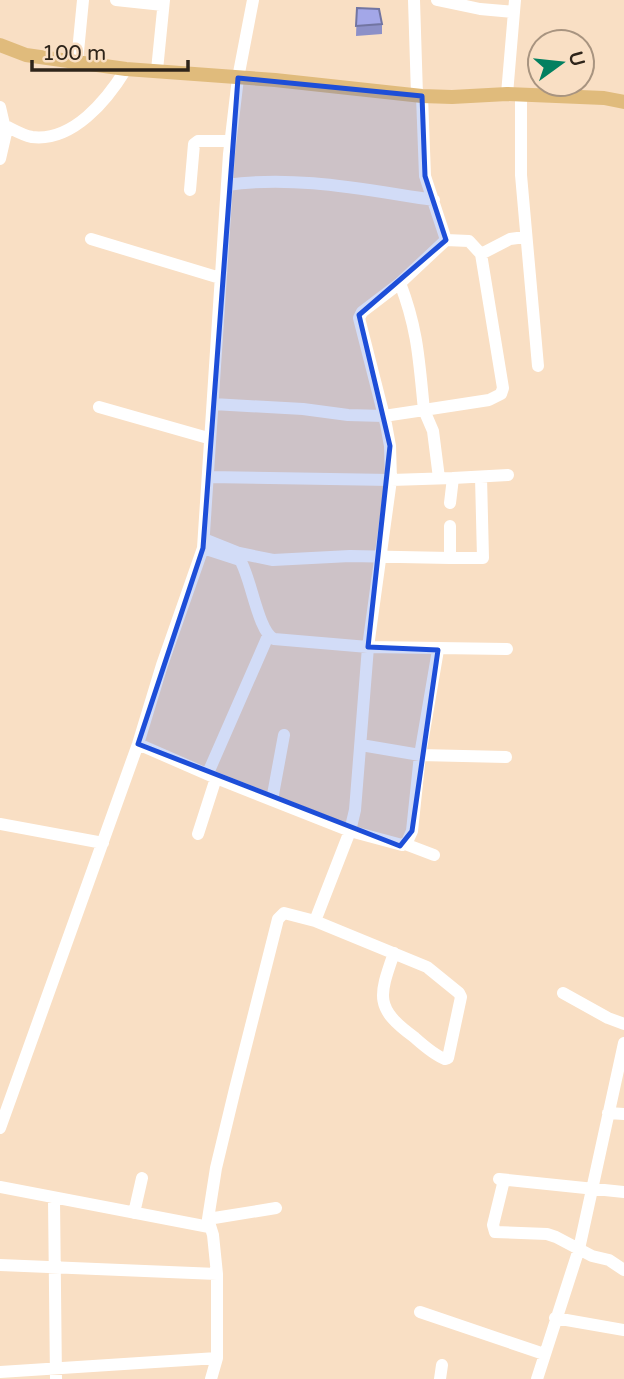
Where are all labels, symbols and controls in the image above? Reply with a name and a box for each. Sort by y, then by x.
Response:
scale bar [32,28,187,72]
north arrow [526,28,596,98]
text: 100 m [42,41,106,66]
text: U [564,49,589,69]

